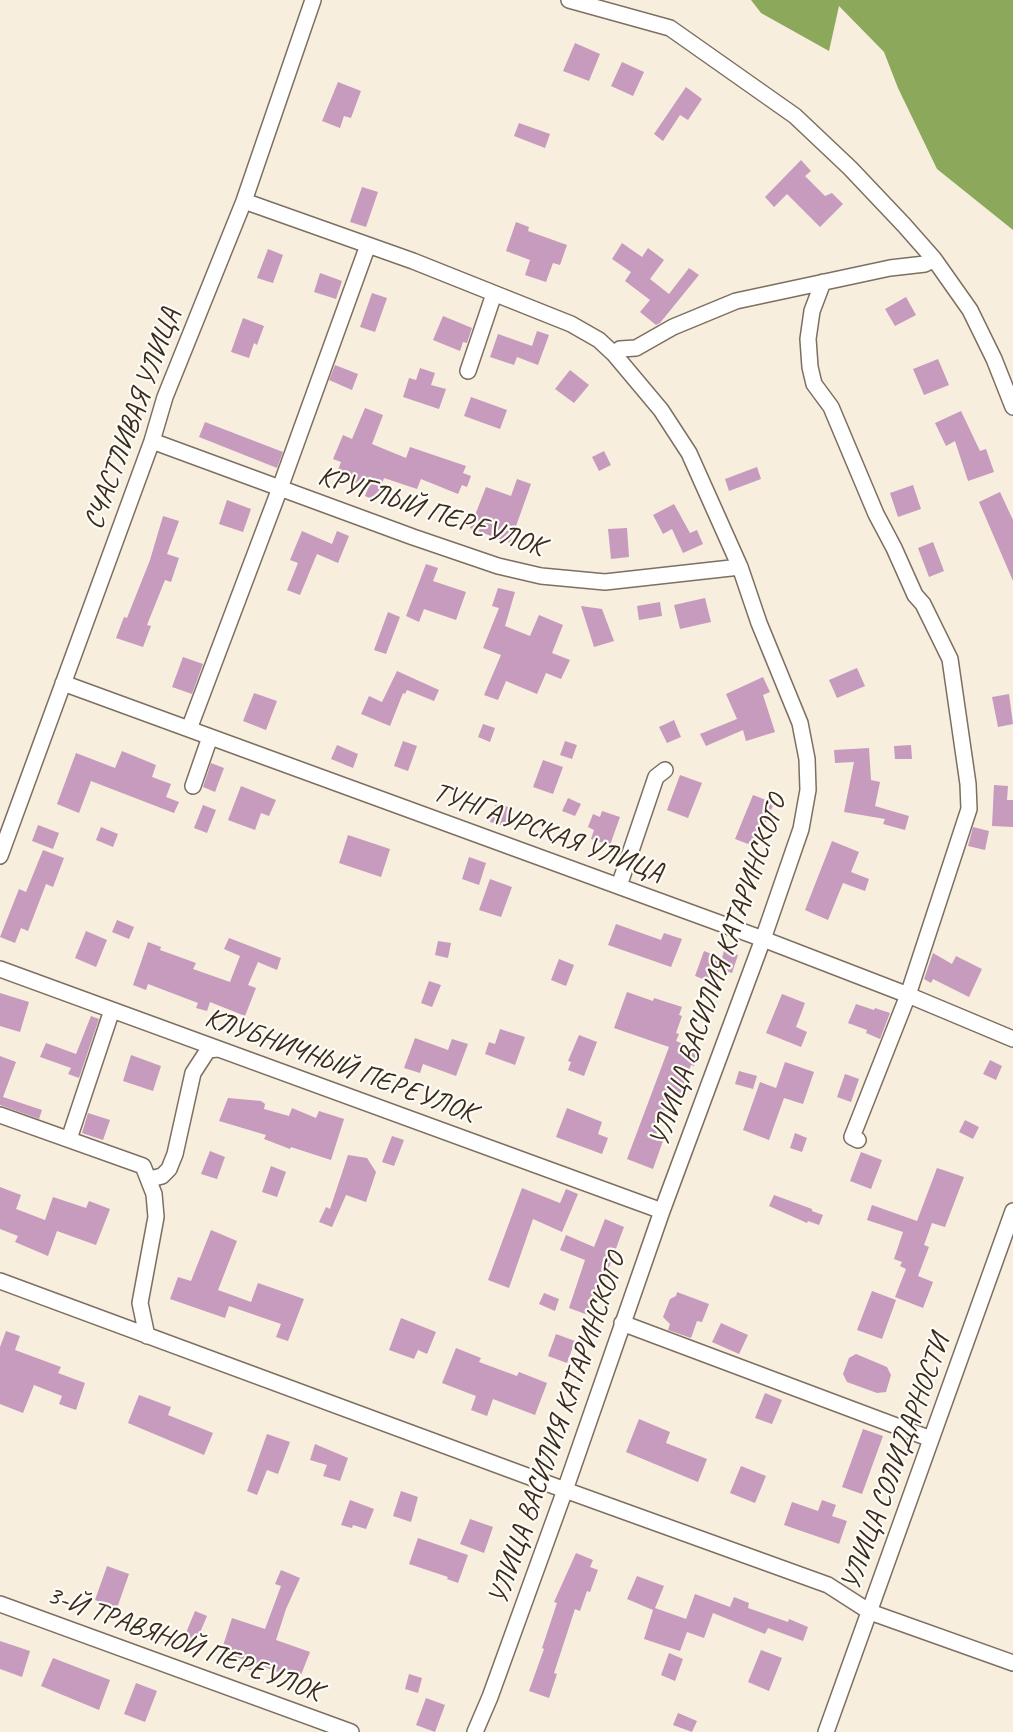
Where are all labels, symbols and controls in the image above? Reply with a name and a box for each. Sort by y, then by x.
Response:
street label: СЧАСТЛИВАЯ УЛИЦА [77,304,189,534]
street label: КРУГЛЫЙ ПЕРЕУЛОК [314,460,548,564]
street label: ТУНГАУРСКАЯ УЛИЦА [428,776,668,890]
street label: УЛИЦА ВАСИЛИЯ КАТАРИНСКОГО [643,791,795,1151]
street label: КЛУБНИЧНЫЙ ПЕРЕУЛОК [200,1001,480,1131]
street label: УЛИЦА ВАСИЛИЯ КАТАРИНСКОГО [482,1249,634,1609]
street label: УЛИЦА СОЛИДАРНОСТИ [834,1331,958,1595]
street label: 3-Й ТРАВЯНОЙ ПЕРЕУЛОК [42,1579,326,1709]

